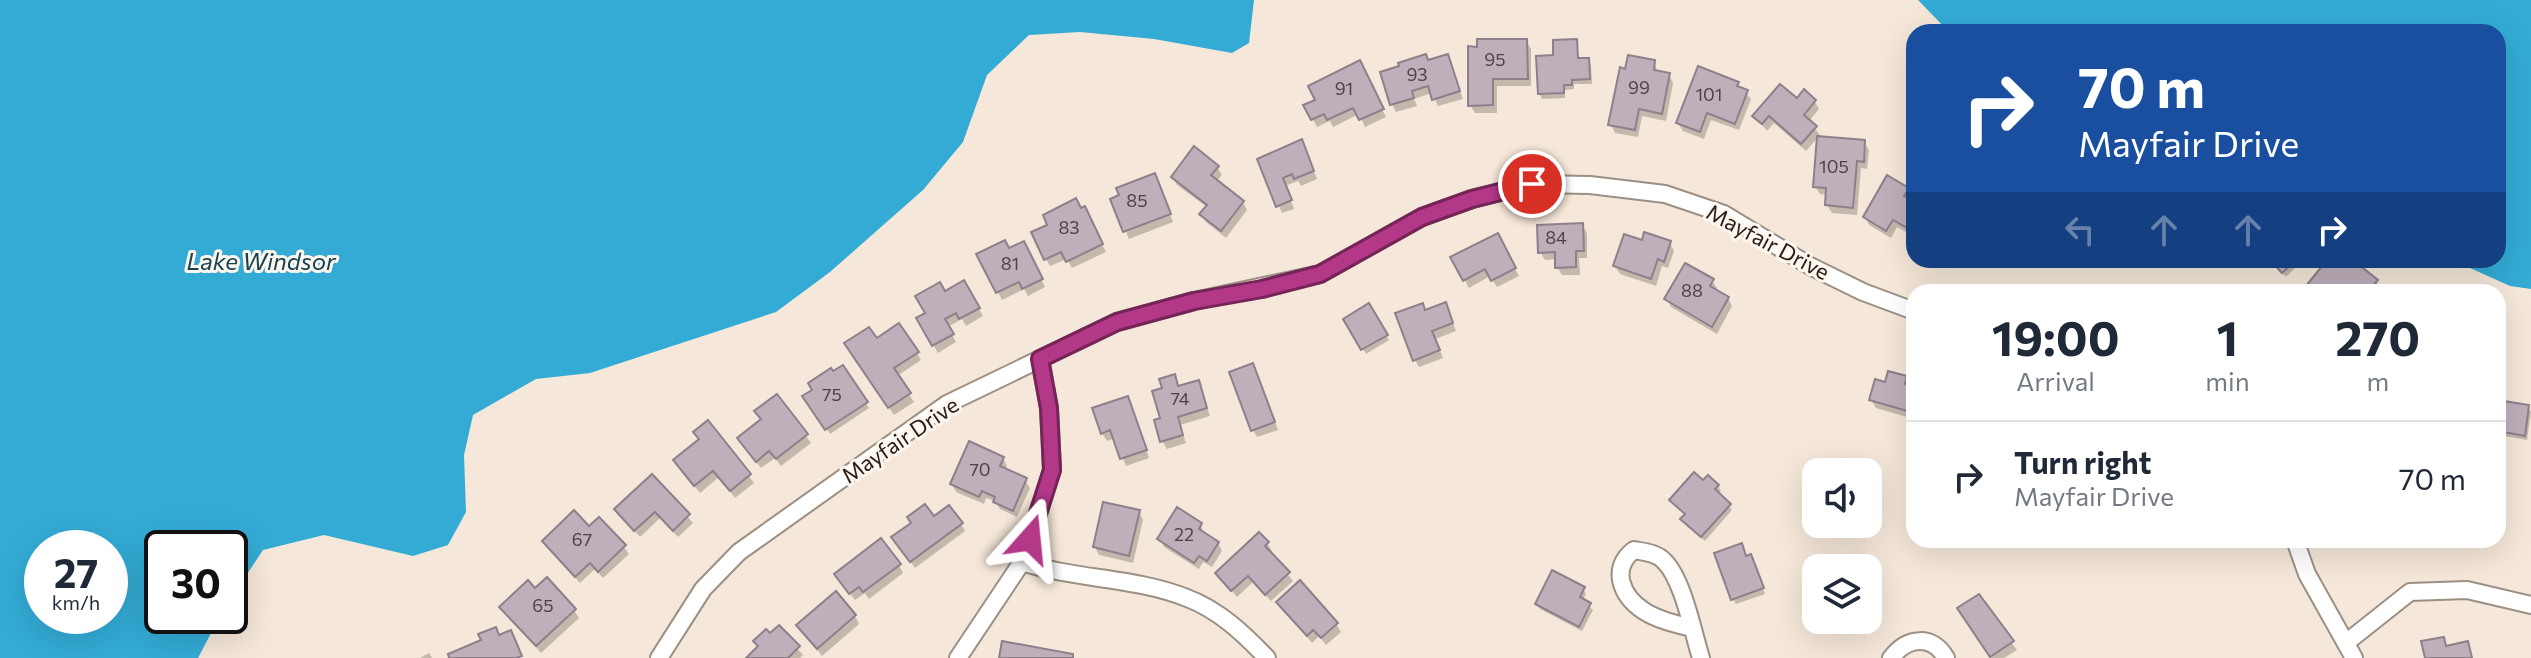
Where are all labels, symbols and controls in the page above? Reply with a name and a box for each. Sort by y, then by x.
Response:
house number: 95 [1484,48,1506,70]
text: 70 m [2078,51,2205,120]
icon: right [1946,56,2050,160]
house number: 93 [1406,63,1428,85]
house number: 99 [1628,76,1650,98]
house number: 91 [1335,77,1353,99]
house number: 101 [1695,83,1723,105]
text: Mayfair Drive [2078,120,2299,164]
pin [1498,150,1566,218]
house number: 105 [1819,155,1849,177]
icon: arrive [1510,162,1554,206]
house number: 85 [1126,189,1148,211]
street label: Mayfair Drive [1702,198,1834,285]
icon: left [2058,208,2102,252]
icon: ahead [2142,208,2186,252]
icon: ahead [2226,208,2270,252]
icon: right [2310,208,2354,252]
house number: 83 [1058,216,1080,238]
house number: 84 [1545,226,1567,248]
water label: Lake Windsor [186,246,337,275]
house number: 81 [1001,252,1019,274]
house number: 88 [1681,279,1703,301]
text: 19:00 [1992,307,2120,366]
text: 1 [2217,307,2238,366]
text: 270 [2335,307,2420,366]
text: Arrival [2016,365,2095,396]
text: min [2205,365,2250,396]
text: m [2366,365,2389,396]
house number: 75 [822,383,842,405]
house number: 74 [1170,387,1190,409]
street label: Mayfair Drive [836,391,963,489]
text: Turn right [2014,443,2151,480]
icon: right [1946,455,1990,499]
house number: 70 [969,458,991,480]
map controls [1802,458,1882,634]
button: sound [1802,458,1882,538]
text: 70 m [2399,459,2466,496]
text: Mayfair Drive [2014,480,2174,511]
position arrow [988,497,1072,581]
house number: 22 [1174,523,1194,545]
house number: 67 [572,528,592,550]
speed limit sign: 30 [144,530,248,634]
text: 27 [54,547,98,596]
button: layers [1802,554,1882,634]
text: km/h [52,590,100,614]
house number: 65 [532,594,554,616]

